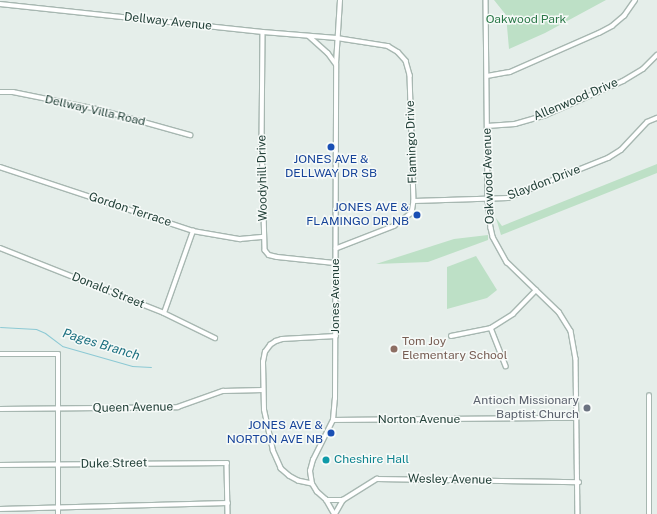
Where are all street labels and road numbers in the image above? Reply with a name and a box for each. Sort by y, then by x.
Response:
street label: Dellway Avenue [123,10,213,34]
street label: Allenwood Drive [532,76,620,124]
street label: Dellway Villa Road [43,92,147,130]
street label: Flamingo Drive [403,100,421,184]
street label: Oakwood Avenue [480,128,498,224]
street label: Woodyhill Drive [255,135,271,221]
street label: Slaydon Drive [506,163,582,203]
street label: Gordon Terrace [87,190,173,230]
street label: Jones Avenue [329,258,343,334]
street label: Donald Street [70,270,146,312]
street label: Queen Avenue [93,400,173,416]
street label: Norton Avenue [378,413,460,427]
street label: Duke Street [81,456,147,472]
street label: Wesley Avenue [408,472,492,488]

